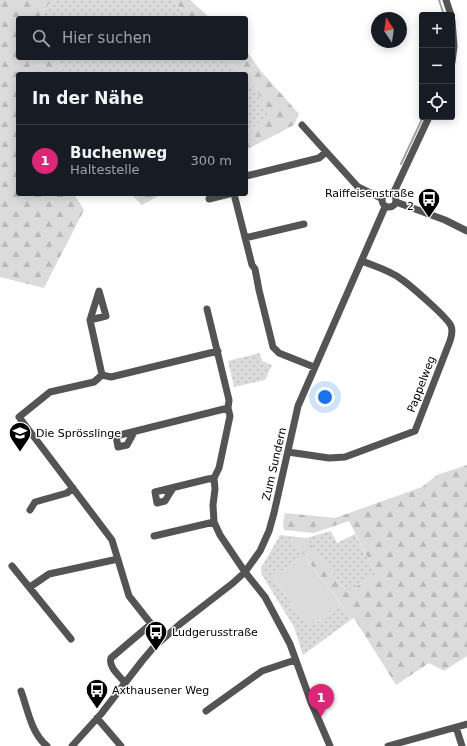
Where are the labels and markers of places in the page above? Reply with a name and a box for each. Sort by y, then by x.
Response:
bus stop icon: Raiffeisenstraße 2 [416,186,442,219]
place label: Raiffeisenstraße 2 [325,187,414,213]
school or university icon: Die Sprösslinge [7,420,33,453]
place label: Die Sprösslinge [36,427,121,440]
bus stop icon: Ludgerusstraße [143,619,169,652]
place label: Ludgerusstraße [172,626,258,639]
bus stop icon: Axthausener Weg [84,677,110,710]
place label: Axthausener Weg [112,684,209,697]
pin: 1 [308,684,334,717]

